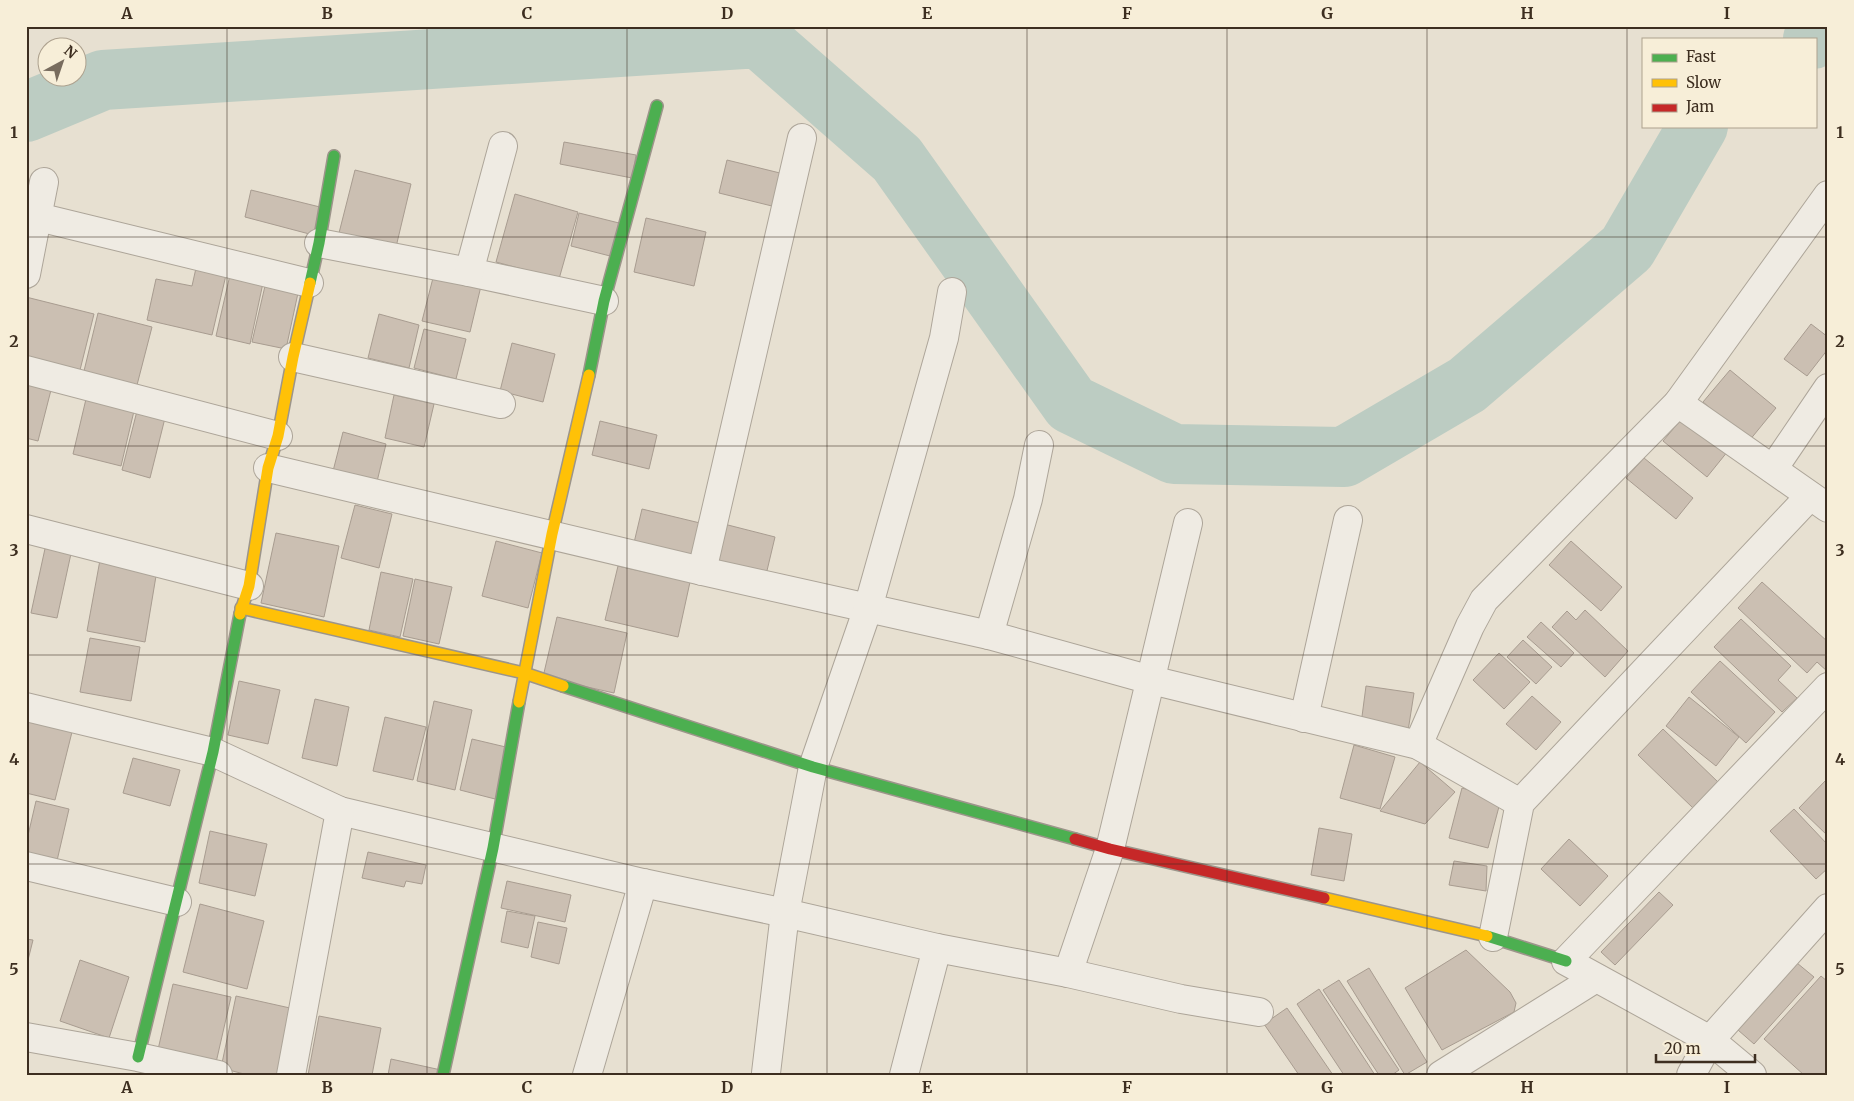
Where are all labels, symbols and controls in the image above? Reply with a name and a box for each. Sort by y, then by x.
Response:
text: A [120,3,133,23]
text: B [321,3,333,23]
text: C [522,3,532,23]
text: D [721,3,733,23]
text: E [922,3,933,23]
text: F [1122,3,1132,23]
text: G [1321,3,1333,23]
text: H [1520,3,1534,23]
text: I [1724,3,1730,23]
north arrow [38,38,88,88]
legend [1642,38,1816,128]
text: N [60,42,80,62]
text: Fast [1686,47,1716,66]
text: Slow [1686,73,1721,92]
text: Jam [1685,97,1714,116]
text: 1 [10,122,18,142]
text: 1 [1836,122,1844,142]
text: 2 [9,331,19,351]
text: 2 [1835,331,1845,351]
text: 3 [9,540,19,560]
text: 3 [1835,540,1845,560]
text: 4 [9,749,19,769]
text: 4 [1835,749,1845,769]
text: 5 [9,959,19,979]
text: 5 [1835,959,1845,979]
scale bar [1656,1031,1755,1063]
text: 20 m [1664,1039,1701,1058]
text: A [120,1077,133,1097]
text: B [321,1077,333,1097]
text: C [522,1077,532,1097]
text: D [721,1077,733,1097]
text: E [922,1077,933,1097]
text: F [1122,1077,1132,1097]
text: G [1321,1077,1333,1097]
text: H [1520,1077,1534,1097]
text: I [1724,1077,1730,1097]

